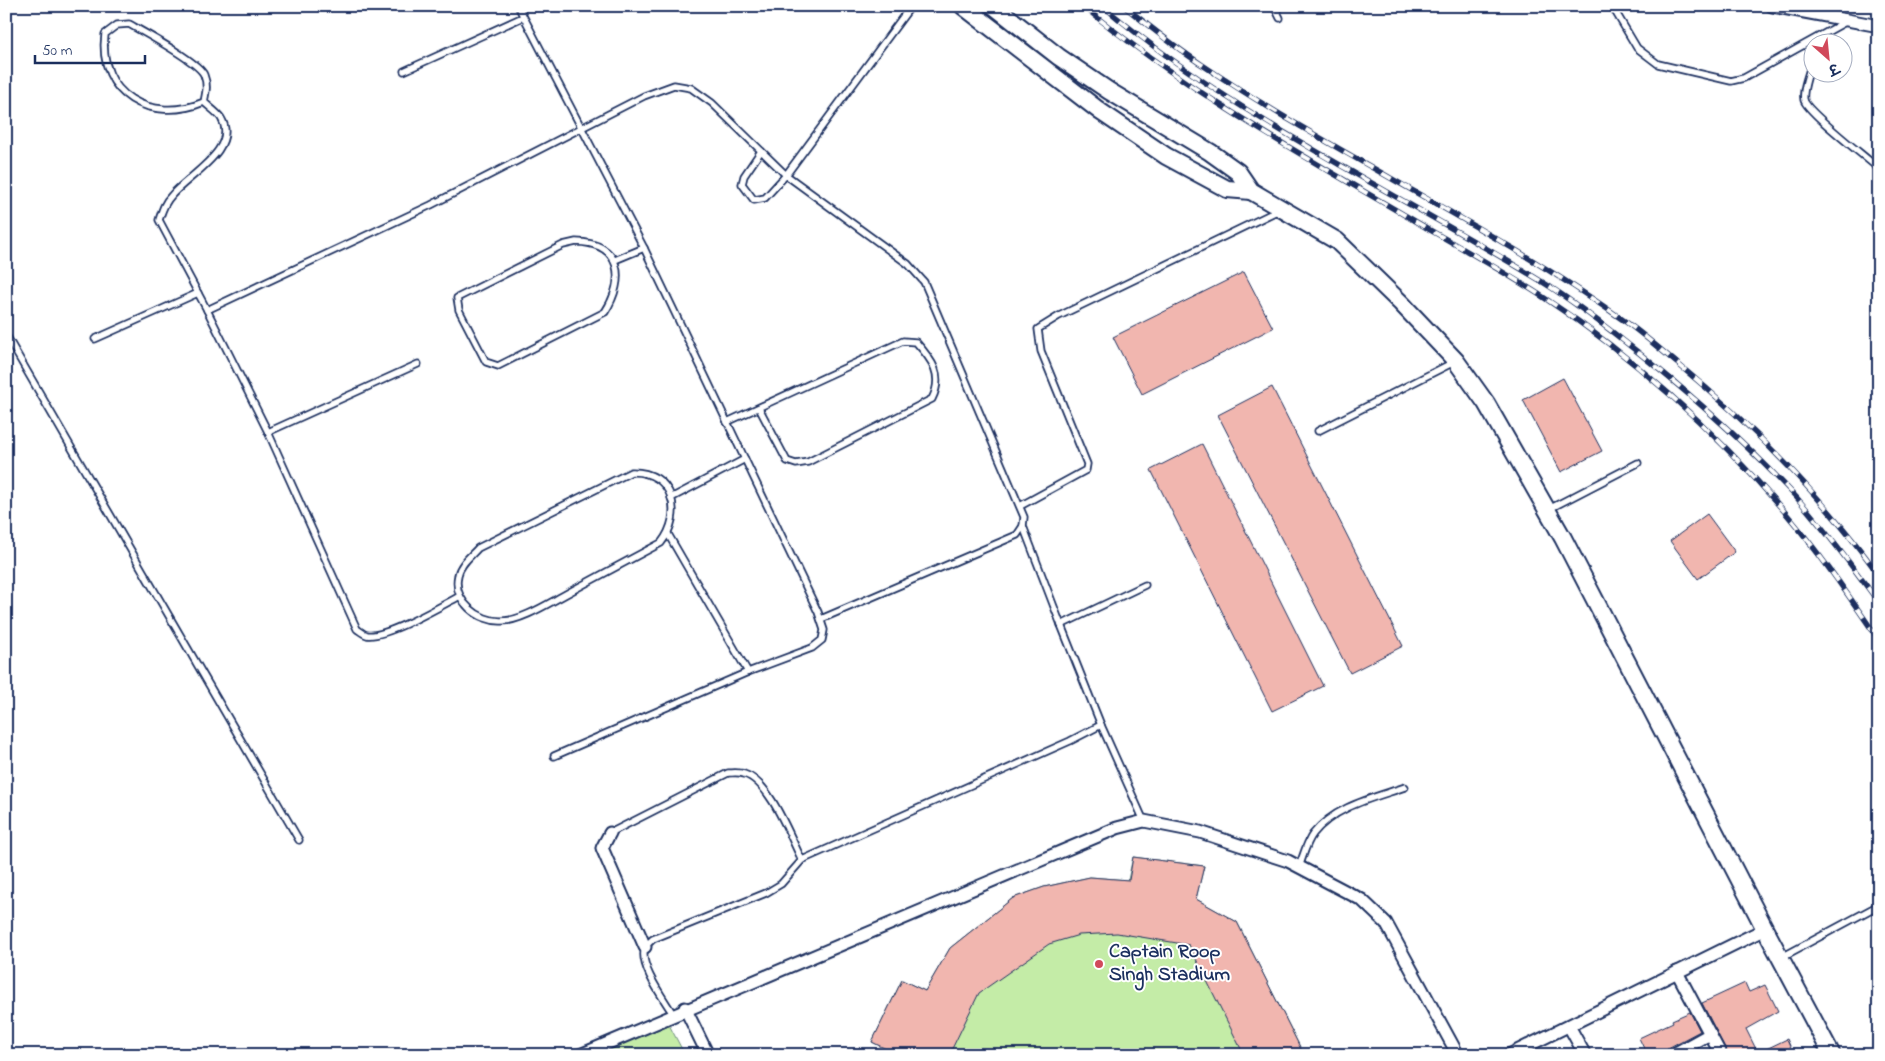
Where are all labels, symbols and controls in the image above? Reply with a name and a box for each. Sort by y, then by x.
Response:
scale bar [35,32,145,64]
north arrow [1802,32,1852,82]
text: 50 m [42,40,73,62]
text: उ [1823,56,1844,80]
place label: Captain Roop Singh Stadium [1109,938,1231,991]
marker: Captain Roop Singh Stadium [1093,958,1105,970]

